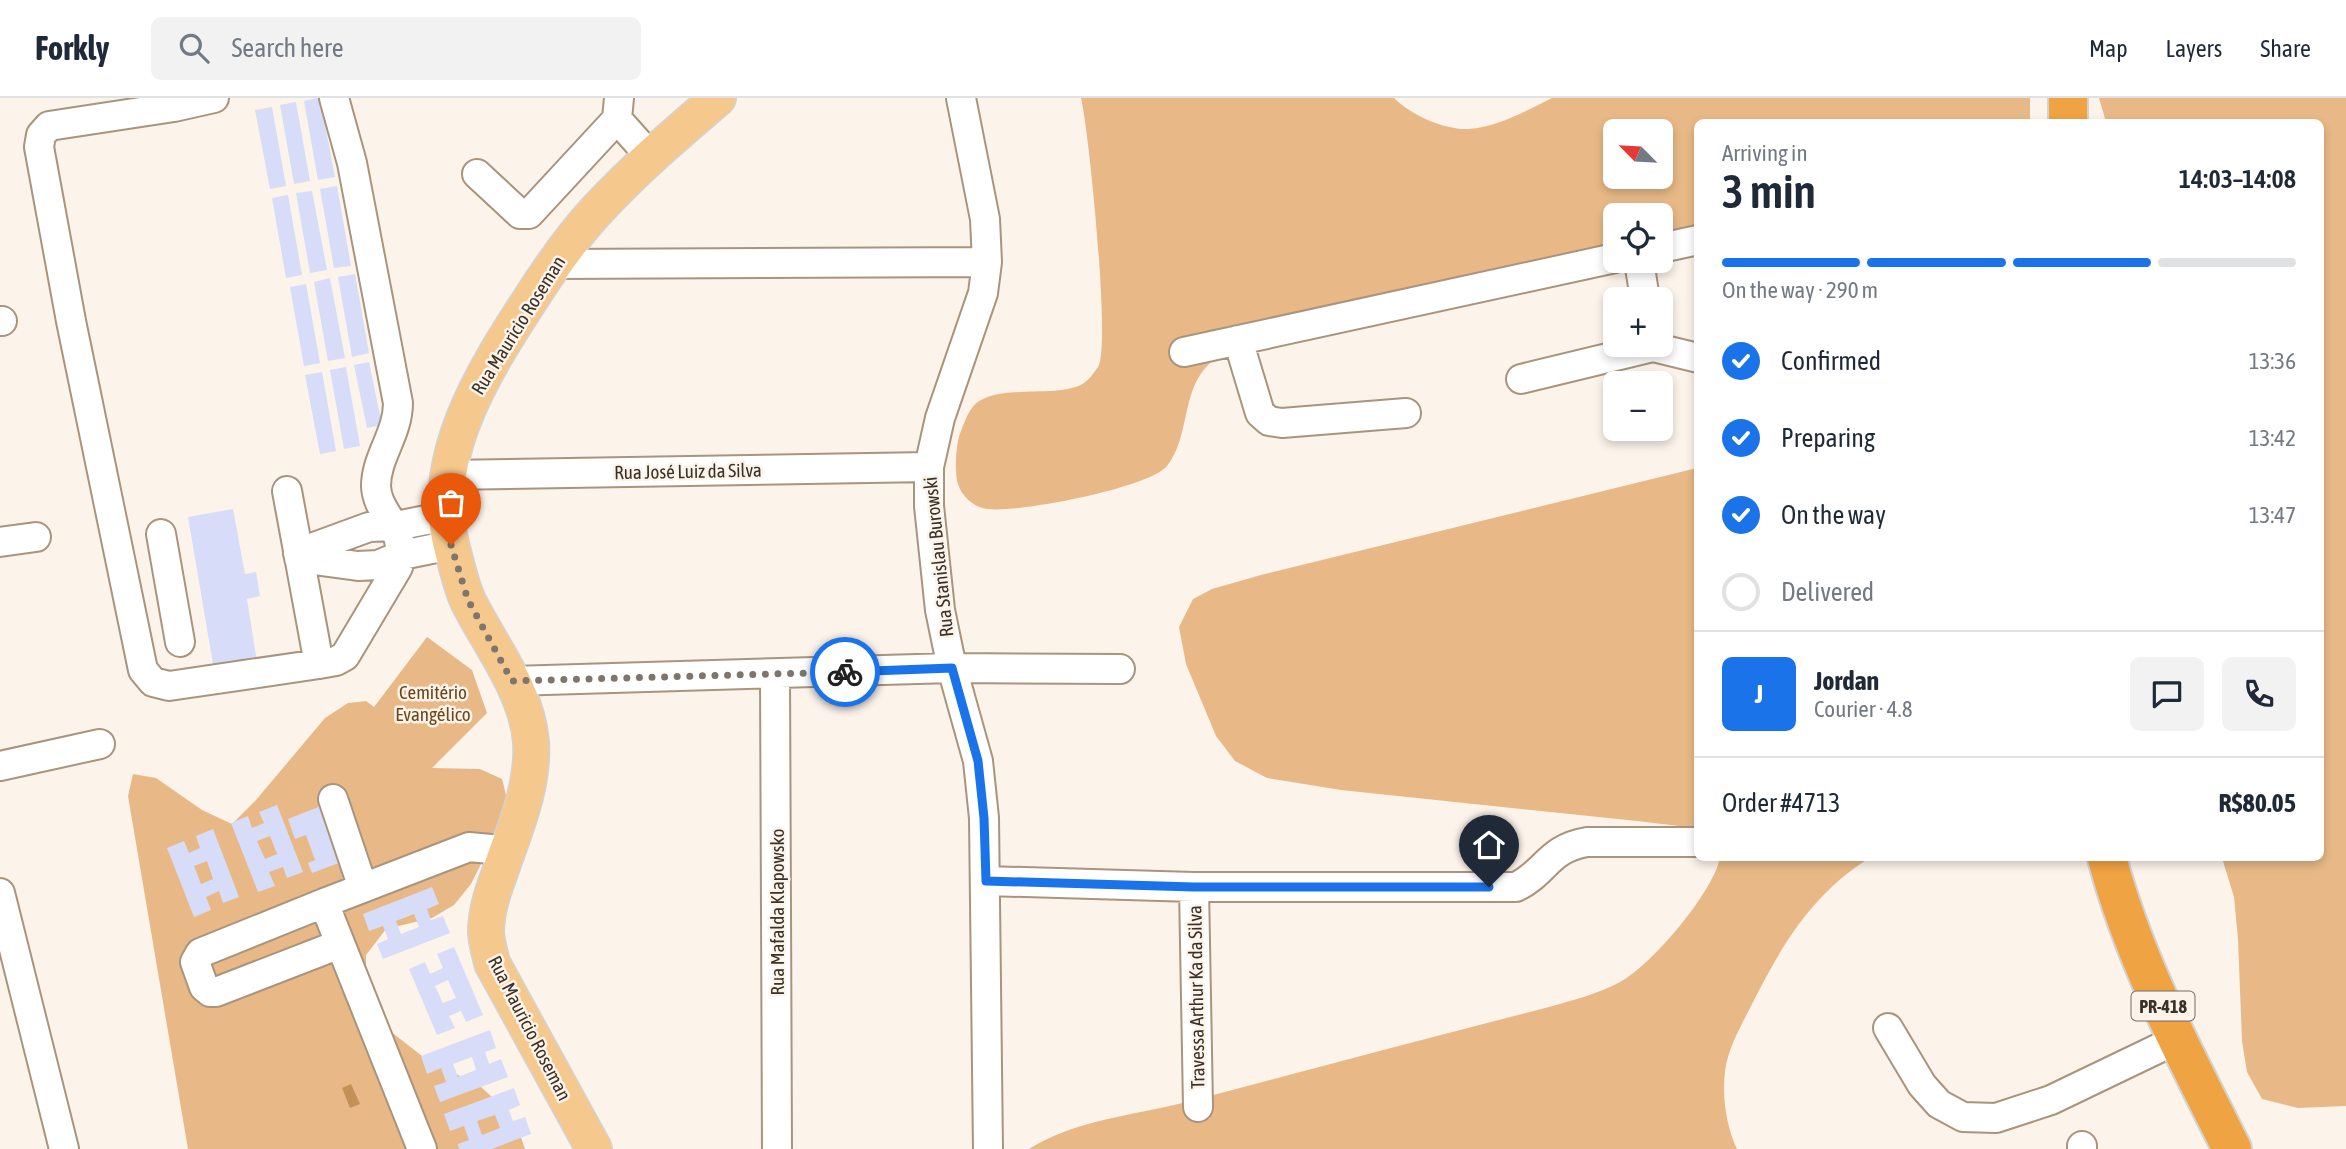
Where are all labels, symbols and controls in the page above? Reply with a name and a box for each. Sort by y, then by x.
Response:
search box [151,17,641,80]
text: Forkly [35,29,109,67]
icon: search [175,29,213,67]
text: Search here [231,33,344,63]
text: Map [2089,35,2128,62]
text: Layers [2166,35,2222,62]
text: Share [2260,35,2311,62]
north arrow [1603,119,1673,189]
map controls [1603,119,1673,441]
text: Arriving in [1722,140,1808,166]
text: 14:03–14:08 [2179,164,2296,194]
text: 3 min [1722,165,1816,218]
button: locate [1603,203,1673,273]
street label: Rua Mauricio Roseman [466,252,570,398]
text: On the way · 290 m [1722,277,1878,303]
button: + [1603,287,1673,357]
icon: check [1722,342,1760,380]
text: Confirmed [1781,346,1881,376]
text: 13:36 [2249,348,2296,374]
button: − [1603,371,1673,441]
icon: check [1722,419,1760,457]
text: Preparing [1781,423,1875,453]
text: 13:42 [2249,425,2296,451]
street label: Rua José Luiz da Silva [614,459,762,483]
pin [421,473,481,545]
street label: Rua Stanislau Burowski [919,476,957,638]
icon: bag [432,484,470,522]
icon: check [1722,496,1760,534]
text: On the way [1781,500,1886,530]
text: 13:47 [2249,502,2296,528]
text: Delivered [1781,577,1874,607]
courier [810,637,880,707]
icon: bike [826,653,864,691]
button: chat [2130,657,2204,731]
button: phone [2222,657,2296,731]
text: Jordan [1814,666,1879,696]
text: J [1755,679,1763,709]
park label: Cemitério Evangélico [395,681,471,725]
text: Courier · 4.8 [1814,696,1913,722]
text: Order #4713 [1722,788,1841,818]
text: R$80.05 [2219,788,2296,818]
pin [1459,815,1519,887]
icon: home [1470,826,1508,864]
street label: Rua Mafalda Klapowsko [766,828,788,995]
street label: Travessa Arthur Ka da Silva [1183,905,1209,1089]
street label: Rua Mauricio Roseman [484,952,576,1104]
road number: PR-418 [2132,992,2194,1021]

